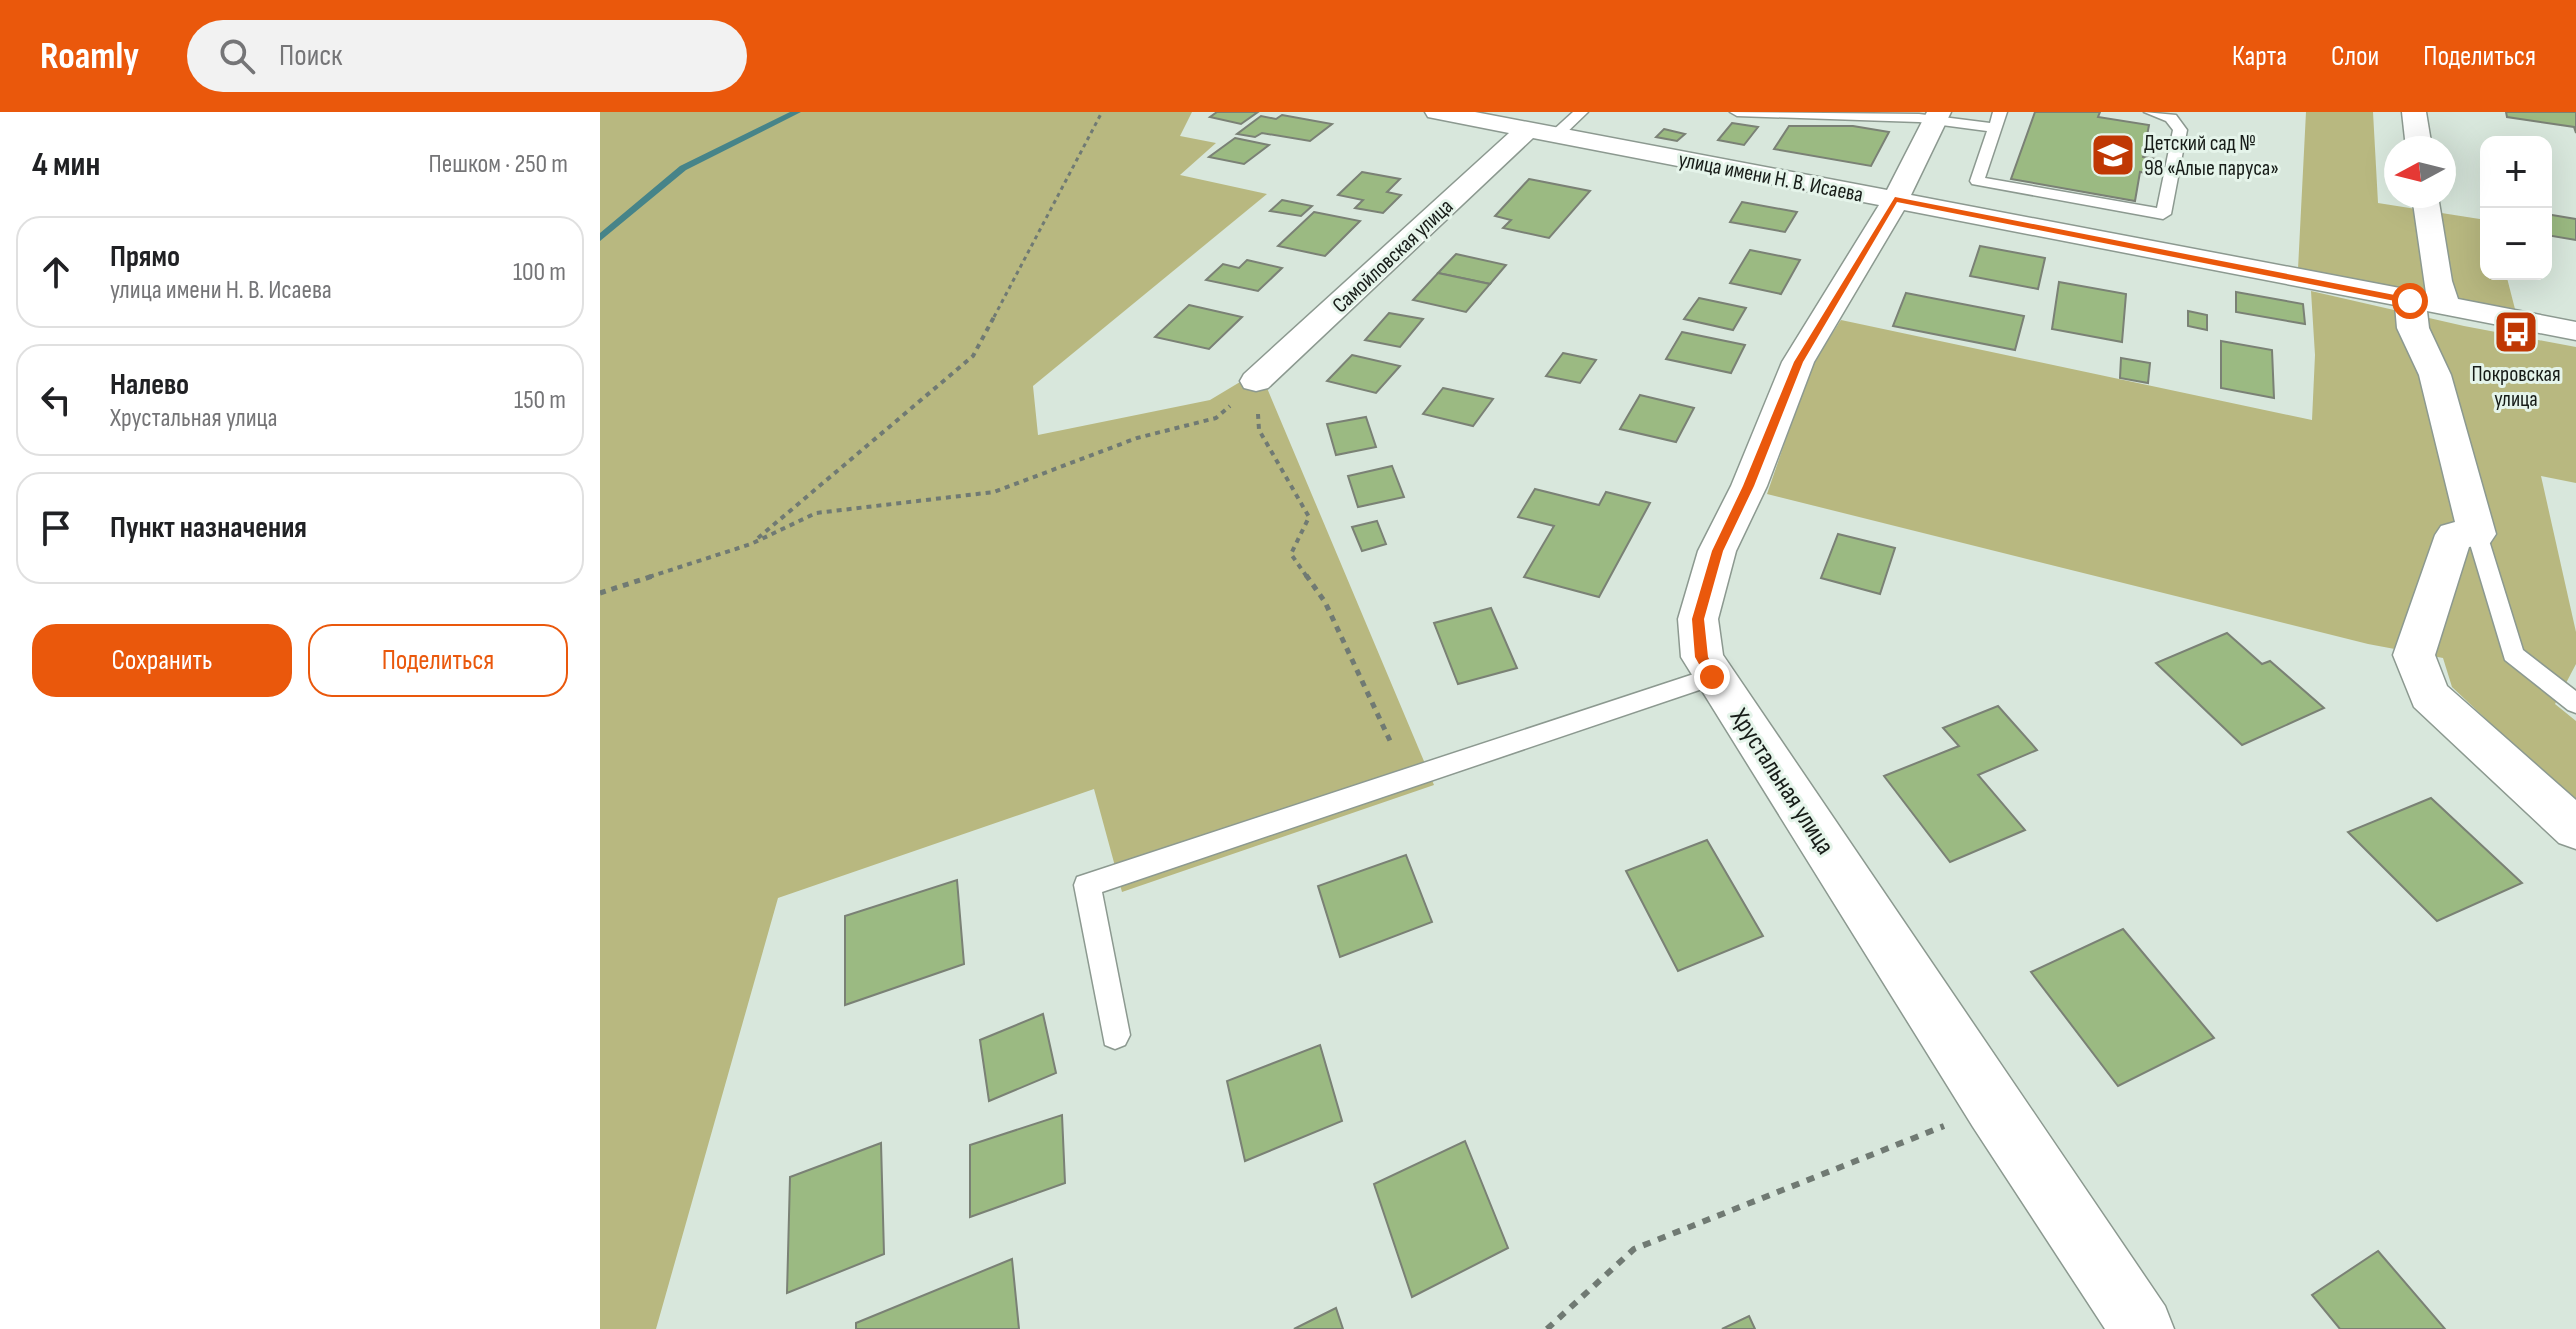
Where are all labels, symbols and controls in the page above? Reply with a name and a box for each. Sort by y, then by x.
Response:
search box [187,20,747,92]
text: Roamly [40,34,139,79]
icon: search [215,34,259,78]
text: Поиск [279,38,342,74]
text: Карта [2232,40,2287,73]
text: Слои [2331,40,2379,73]
text: Поделиться [2423,40,2536,73]
place label: Детский сад № 98 «Алые паруса» [2144,130,2279,182]
school or university icon: Детский сад № 98 «Алые паруса» [2089,131,2137,179]
north arrow [2384,136,2456,208]
map controls [2480,136,2552,280]
button: + [2480,136,2552,208]
text: 4 мин [32,144,100,185]
street label: улица имени Н. В. Исаева [1676,146,1865,209]
text: Пешком · 250 m [429,149,568,180]
street label: Самойловская улица [1327,193,1459,319]
button: − [2480,208,2552,280]
text: Прямо [110,239,180,275]
icon: ahead [34,250,78,294]
text: 100 m [513,257,566,288]
text: улица имени Н. В. Исаева [110,275,332,306]
route start [2392,283,2428,319]
bus stop icon: Покровская улица [2492,308,2540,356]
place label: Покровская улица [2471,361,2561,413]
text: Налево [110,367,189,403]
icon: left [34,378,78,422]
text: 150 m [514,385,566,416]
text: Хрустальная улица [110,403,278,434]
icon: arrive [34,506,78,550]
text: Пункт назначения [110,510,307,546]
button: Сохранить [32,624,292,697]
button: Поделиться [308,624,568,697]
route end [1694,659,1730,695]
street label: Хрустальная улица [1723,702,1840,861]

